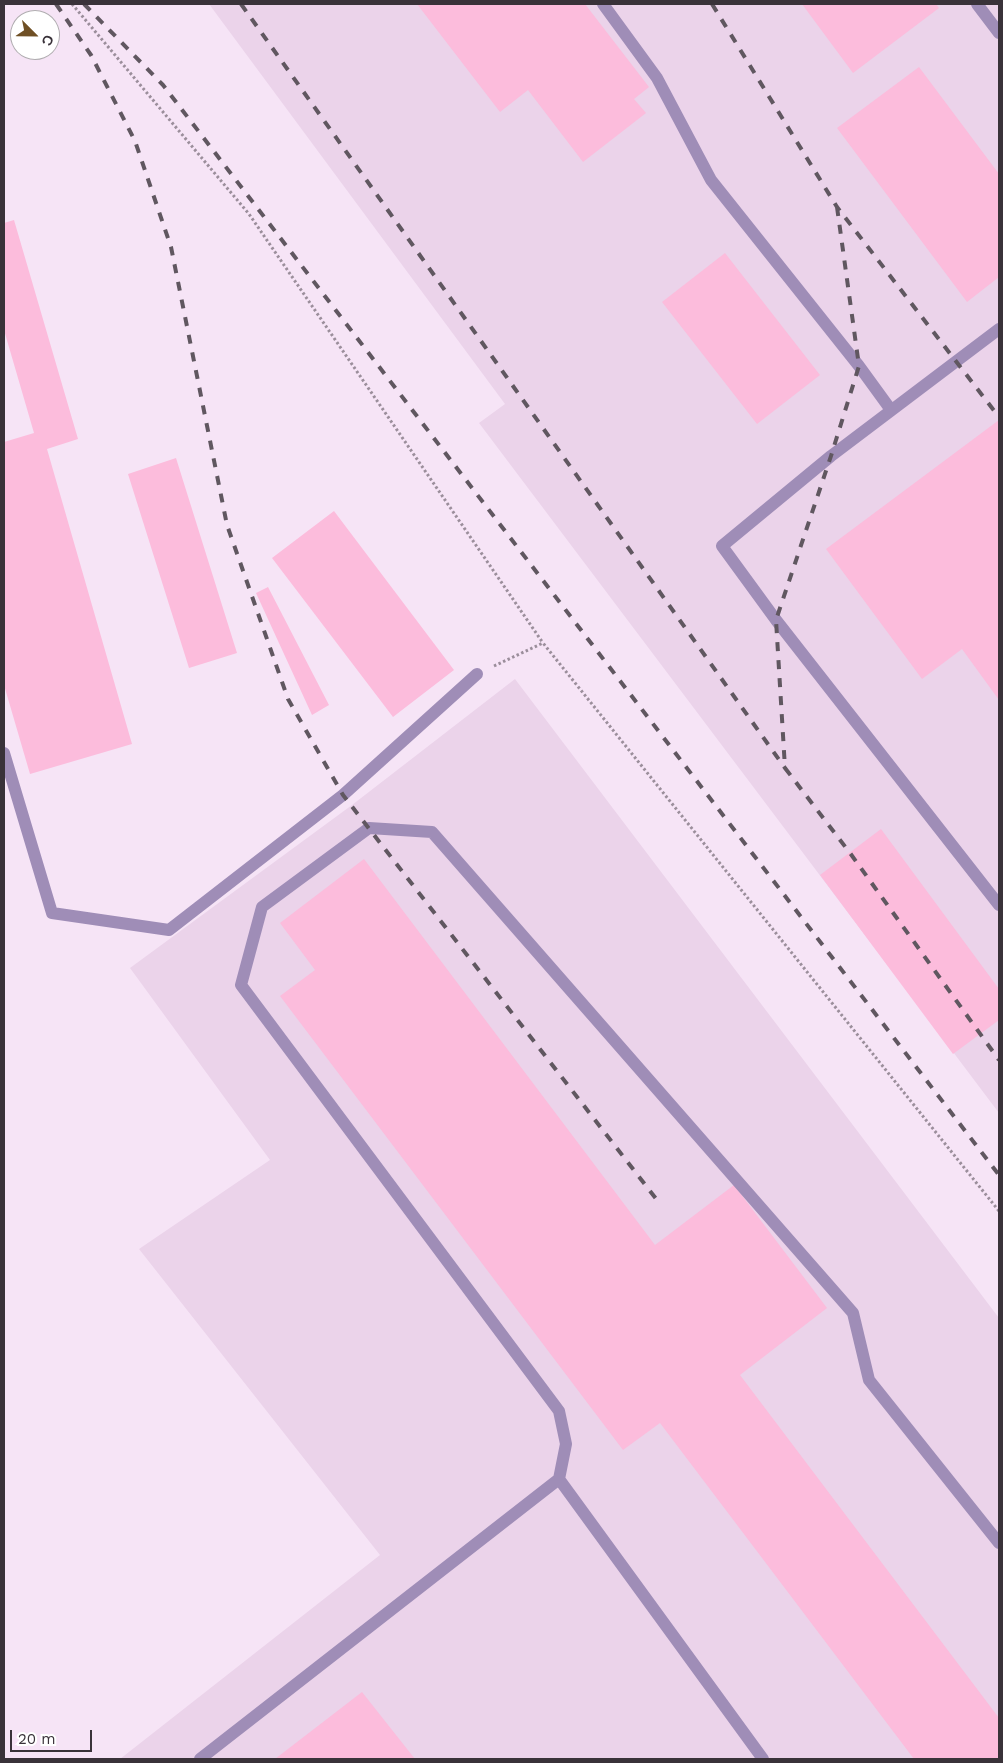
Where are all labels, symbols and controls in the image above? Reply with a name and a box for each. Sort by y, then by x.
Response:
north arrow [10,10,60,60]
text: С [39,33,57,48]
scale bar [12,1720,95,1752]
text: 20 m [18,1730,56,1748]

